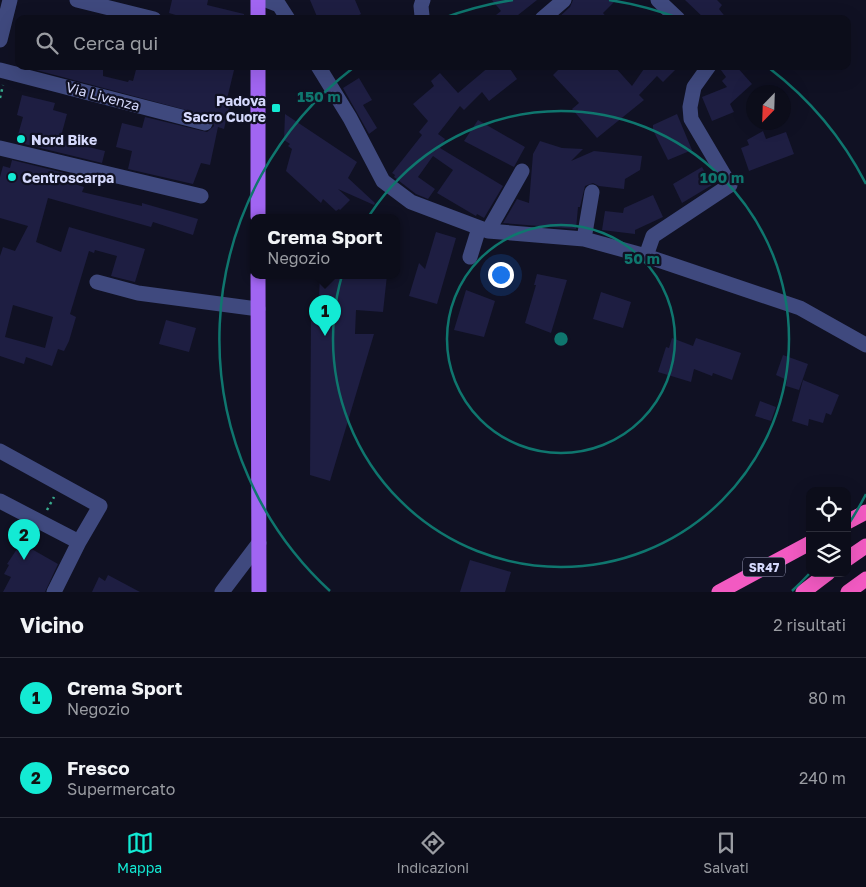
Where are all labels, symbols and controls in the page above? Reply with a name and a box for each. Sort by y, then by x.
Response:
search box [15,15,851,70]
icon: search [33,29,61,57]
text: Cerca qui [73,31,158,54]
street label: Via Livenza [64,78,142,114]
north arrow [746,85,791,130]
text: 150 m [297,87,341,105]
place label: Padova Sacro Cuore [183,92,266,125]
marker: Padova Sacro Cuore [270,102,282,114]
place label: Nord Bike [31,131,97,148]
marker: Nord Bike [15,133,27,145]
text: 100 m [700,168,744,186]
place label: Centroscarpa [22,169,114,186]
marker: Centroscarpa [6,171,18,183]
popup [250,214,400,279]
text: Crema Sport [267,225,383,248]
text: Negozio [267,248,330,268]
text: 50 m [624,249,660,267]
your location [488,262,514,288]
pin: 1 [309,295,341,336]
centre of rings [552,330,570,348]
map controls [806,487,851,577]
button: locate [806,487,851,532]
pin: 2 [8,519,40,560]
button: layers [806,532,851,577]
road number: SR47 [743,558,785,576]
text: Vicino [20,612,84,638]
text: 2 risultati [773,615,846,635]
text: Crema Sport [67,676,182,699]
text: 1 [32,688,40,708]
text: 80 m [808,688,846,708]
text: Negozio [67,699,130,719]
text: Fresco [67,756,130,779]
text: 2 [31,768,41,788]
text: 240 m [799,768,846,788]
text: Supermercato [67,779,175,799]
tab: Mappa [117,829,162,876]
tab: Indicazioni [396,829,469,876]
tab: Salvati [703,829,749,876]

